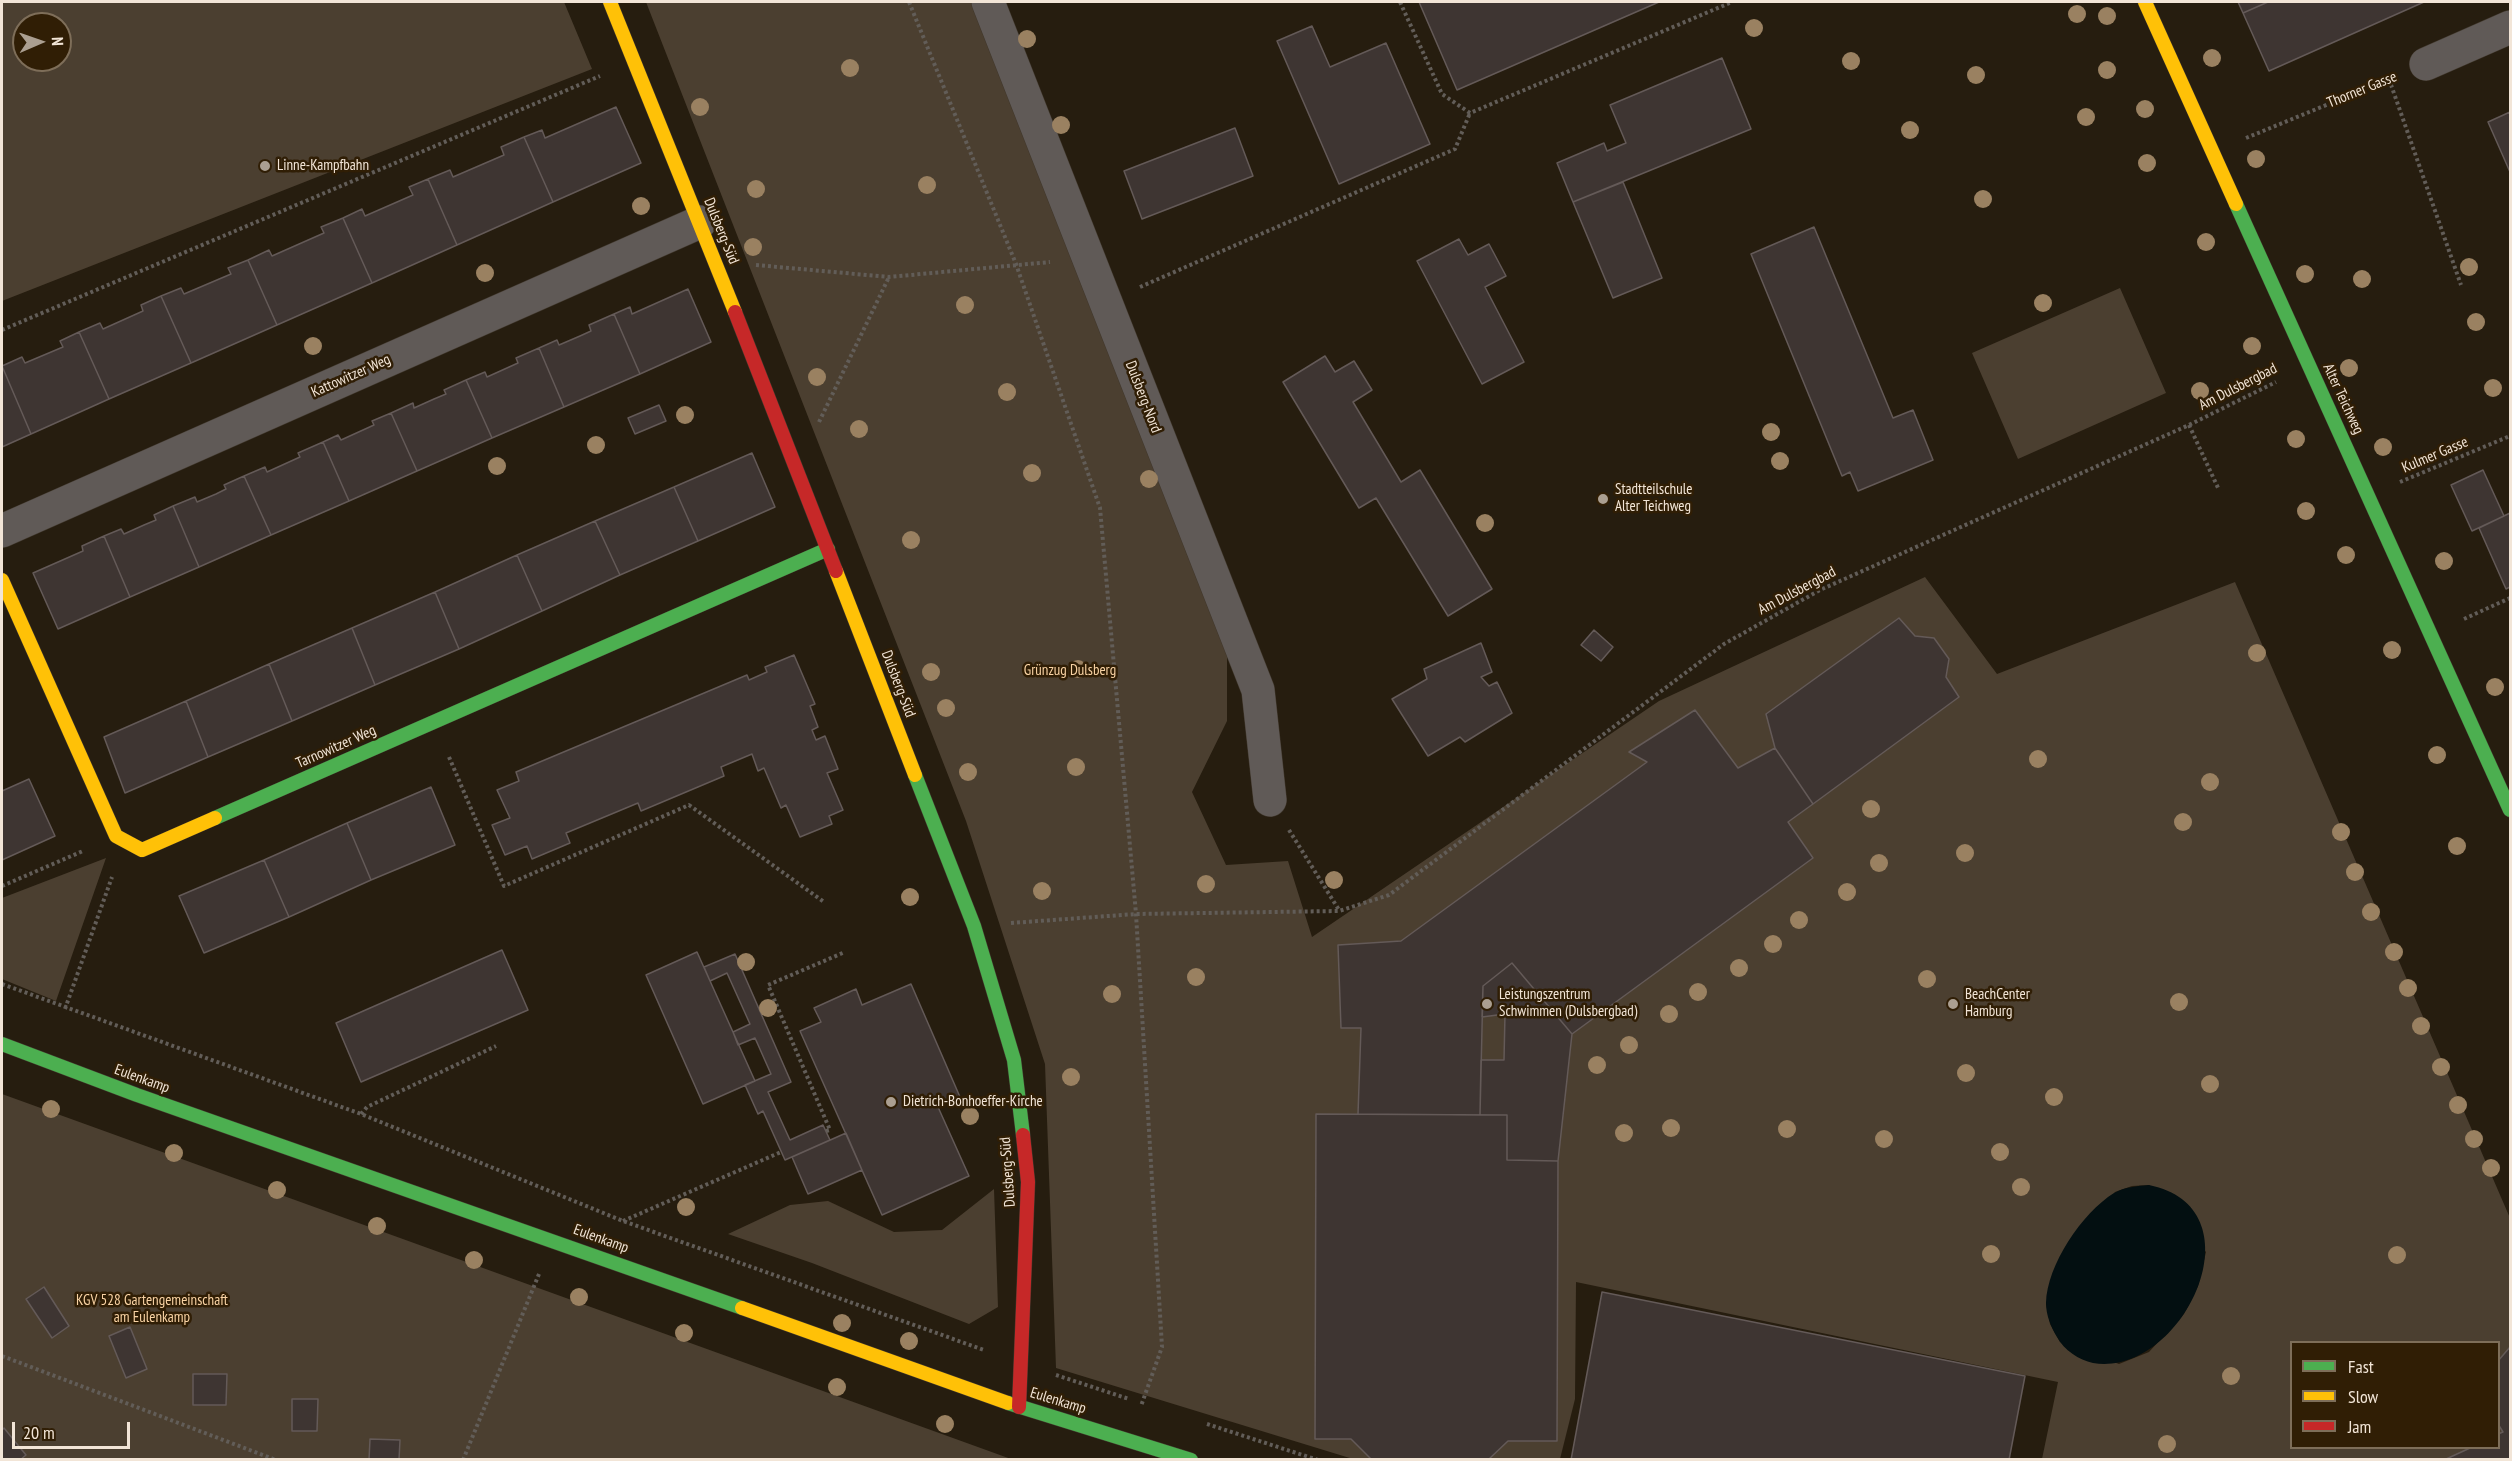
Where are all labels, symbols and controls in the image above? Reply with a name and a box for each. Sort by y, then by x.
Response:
north arrow [12,12,72,72]
text: N [48,37,68,46]
street label: Thorner Gasse [2324,68,2400,112]
place label: Linne-Kampfbahn [277,157,369,175]
marker: Linne-Kampfbahn [258,159,272,173]
street label: Dulsberg-Süd [700,195,742,267]
street label: Kattowitzer Weg [309,351,393,401]
street label: Dulsberg-Nord [1121,358,1165,436]
street label: Am Dulsbergbad [2196,360,2280,414]
street label: Alter Teichweg [2319,361,2367,437]
street label: Kulmer Gasse [2399,433,2471,477]
place label: Stadtteilschule Alter Teichweg [1615,481,1692,516]
marker: Stadtteilschule Alter Teichweg [1596,492,1610,506]
street label: Am Dulsbergbad [1755,563,1839,619]
street label: Dulsberg-Süd [877,648,919,720]
park label: Grünzug Dulsberg [1024,662,1116,680]
street label: Tarnowitzer Weg [293,721,379,773]
place label: Leistungszentrum Schwimmen (Dulsbergbad) [1499,986,1637,1021]
place label: BeachCenter Hamburg [1965,986,2030,1021]
marker: Leistungszentrum Schwimmen (Dulsbergbad) [1480,997,1494,1011]
marker: BeachCenter Hamburg [1946,997,1960,1011]
street label: Eulenkamp [112,1061,172,1097]
place label: Dietrich-Bonhoeffer-Kirche [903,1093,1043,1111]
marker: Dietrich-Bonhoeffer-Kirche [884,1095,898,1109]
street label: Dulsberg-Süd [997,1136,1019,1208]
street label: Eulenkamp [571,1221,631,1257]
park label: KGV 528 Gartengemeinschaft am Eulenkamp [76,1292,228,1327]
legend [2290,1341,2500,1449]
text: Fast [2348,1355,2374,1378]
street label: Eulenkamp [1028,1384,1088,1418]
text: Slow [2348,1385,2378,1408]
scale bar [15,1410,134,1448]
text: Jam [2348,1415,2371,1438]
text: 20 m [23,1421,55,1444]

